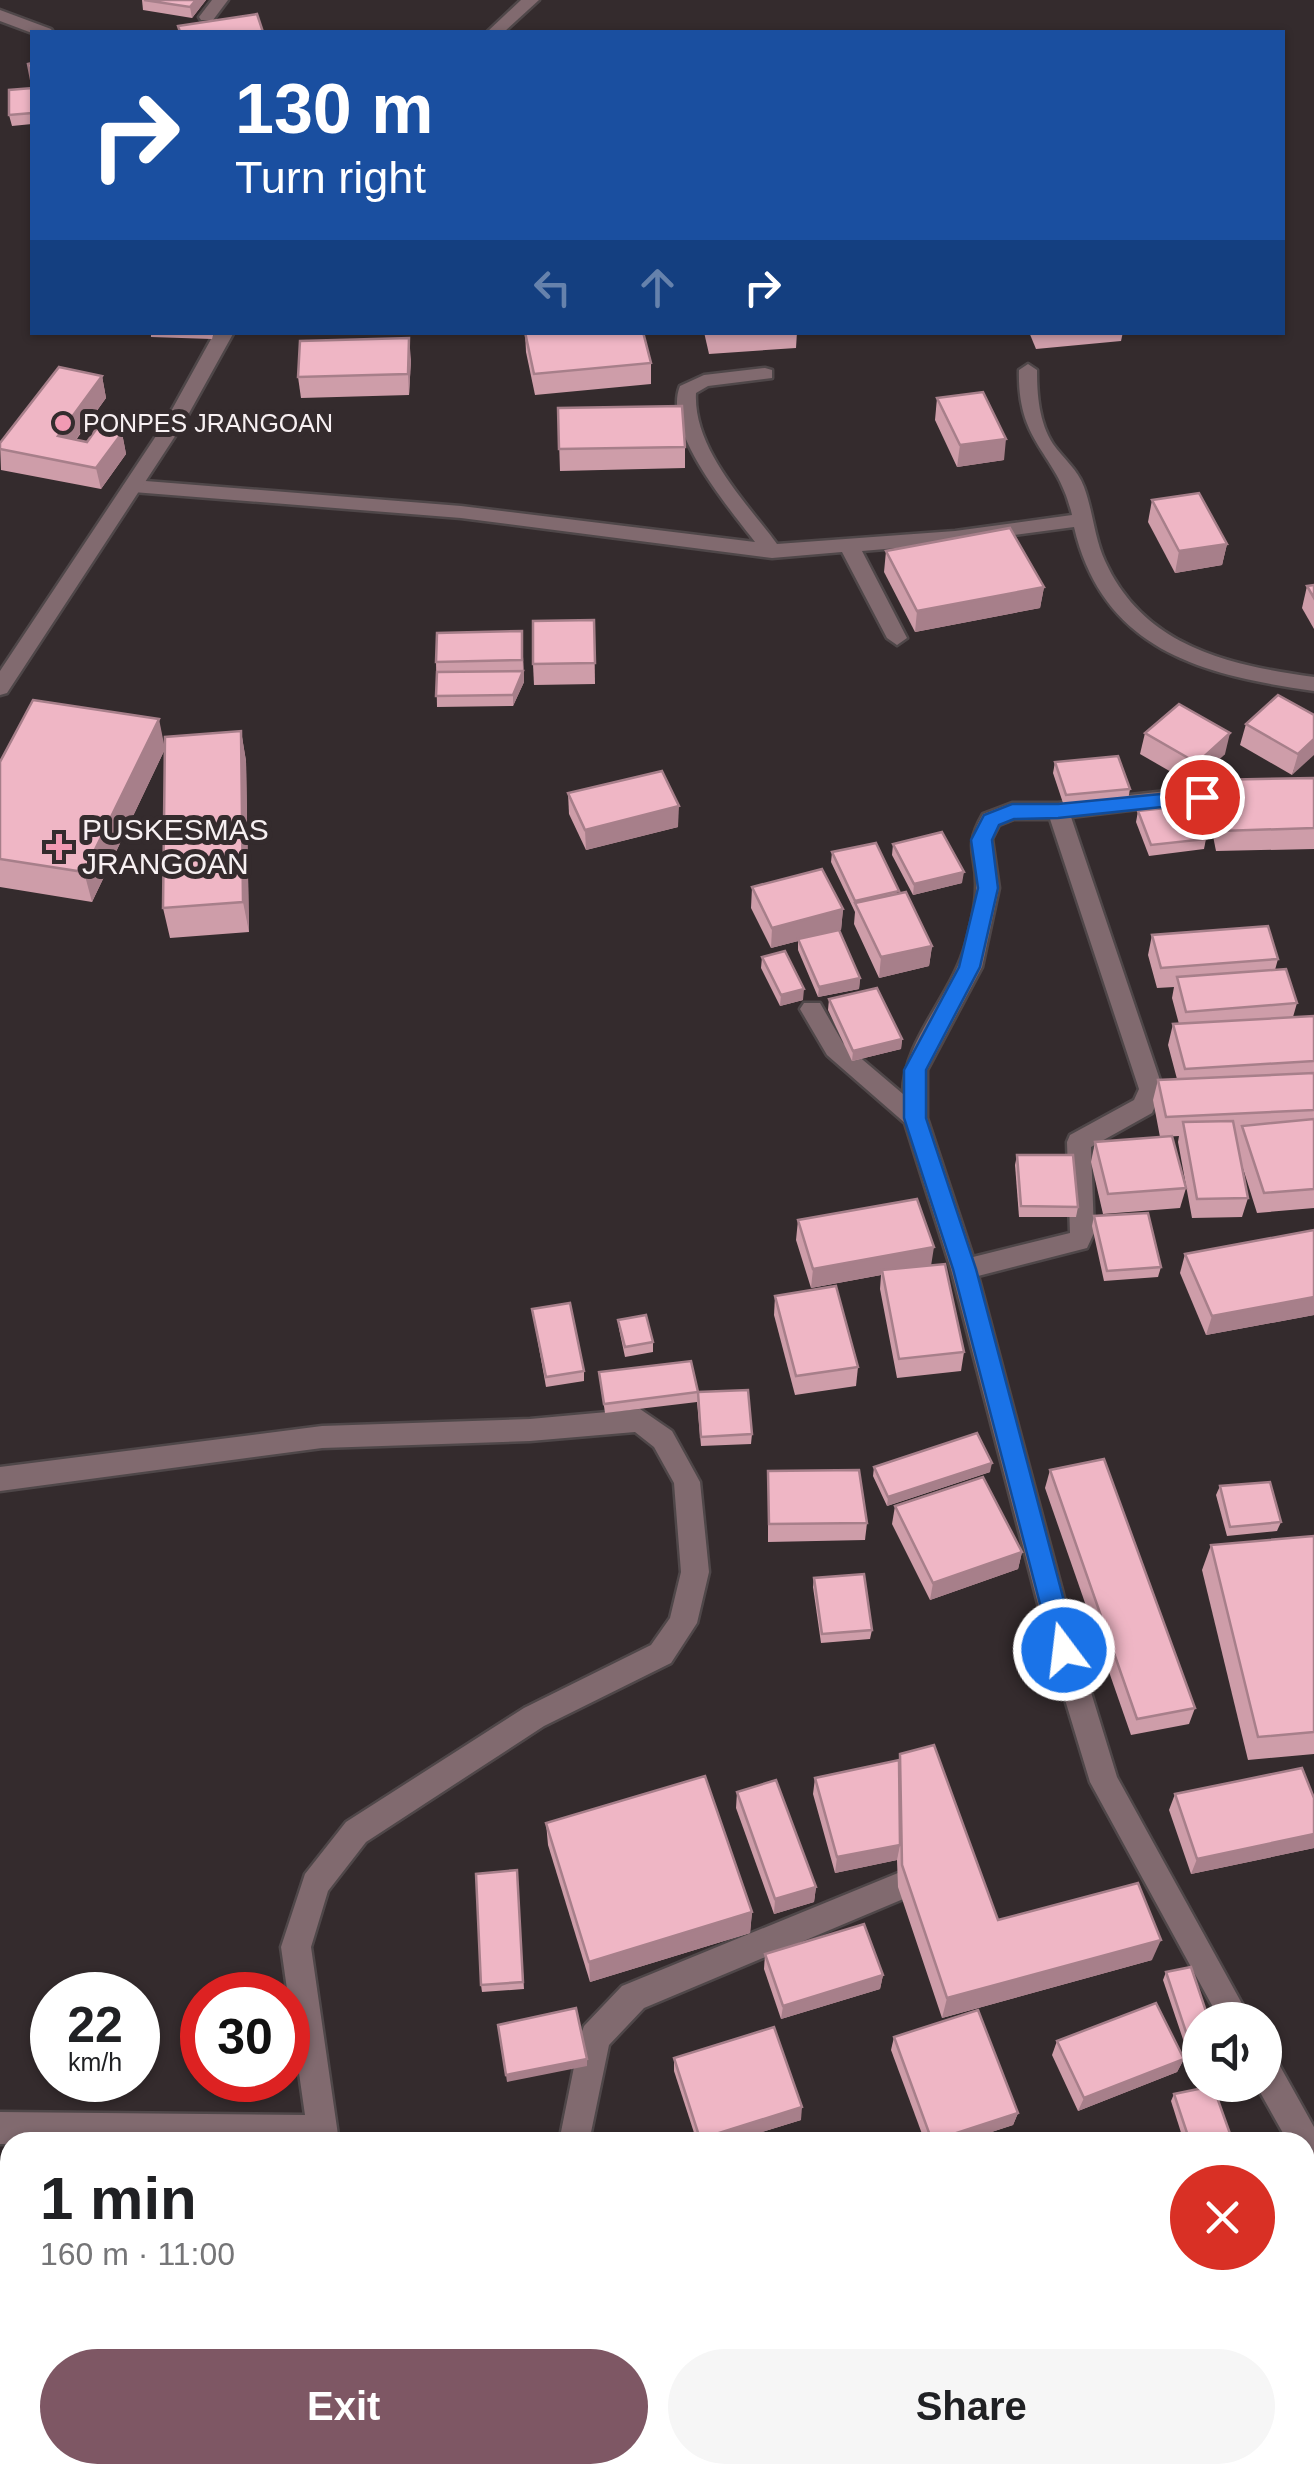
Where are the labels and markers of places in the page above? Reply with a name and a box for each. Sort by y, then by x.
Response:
place label: PONPES JRANGOAN [83,409,333,437]
marker: PONPES JRANGOAN [52,412,74,434]
pin [1160,755,1245,840]
place label: PUSKESMAS JRANGOAN [82,813,269,880]
marker: PUSKESMAS JRANGOAN [46,834,72,860]

